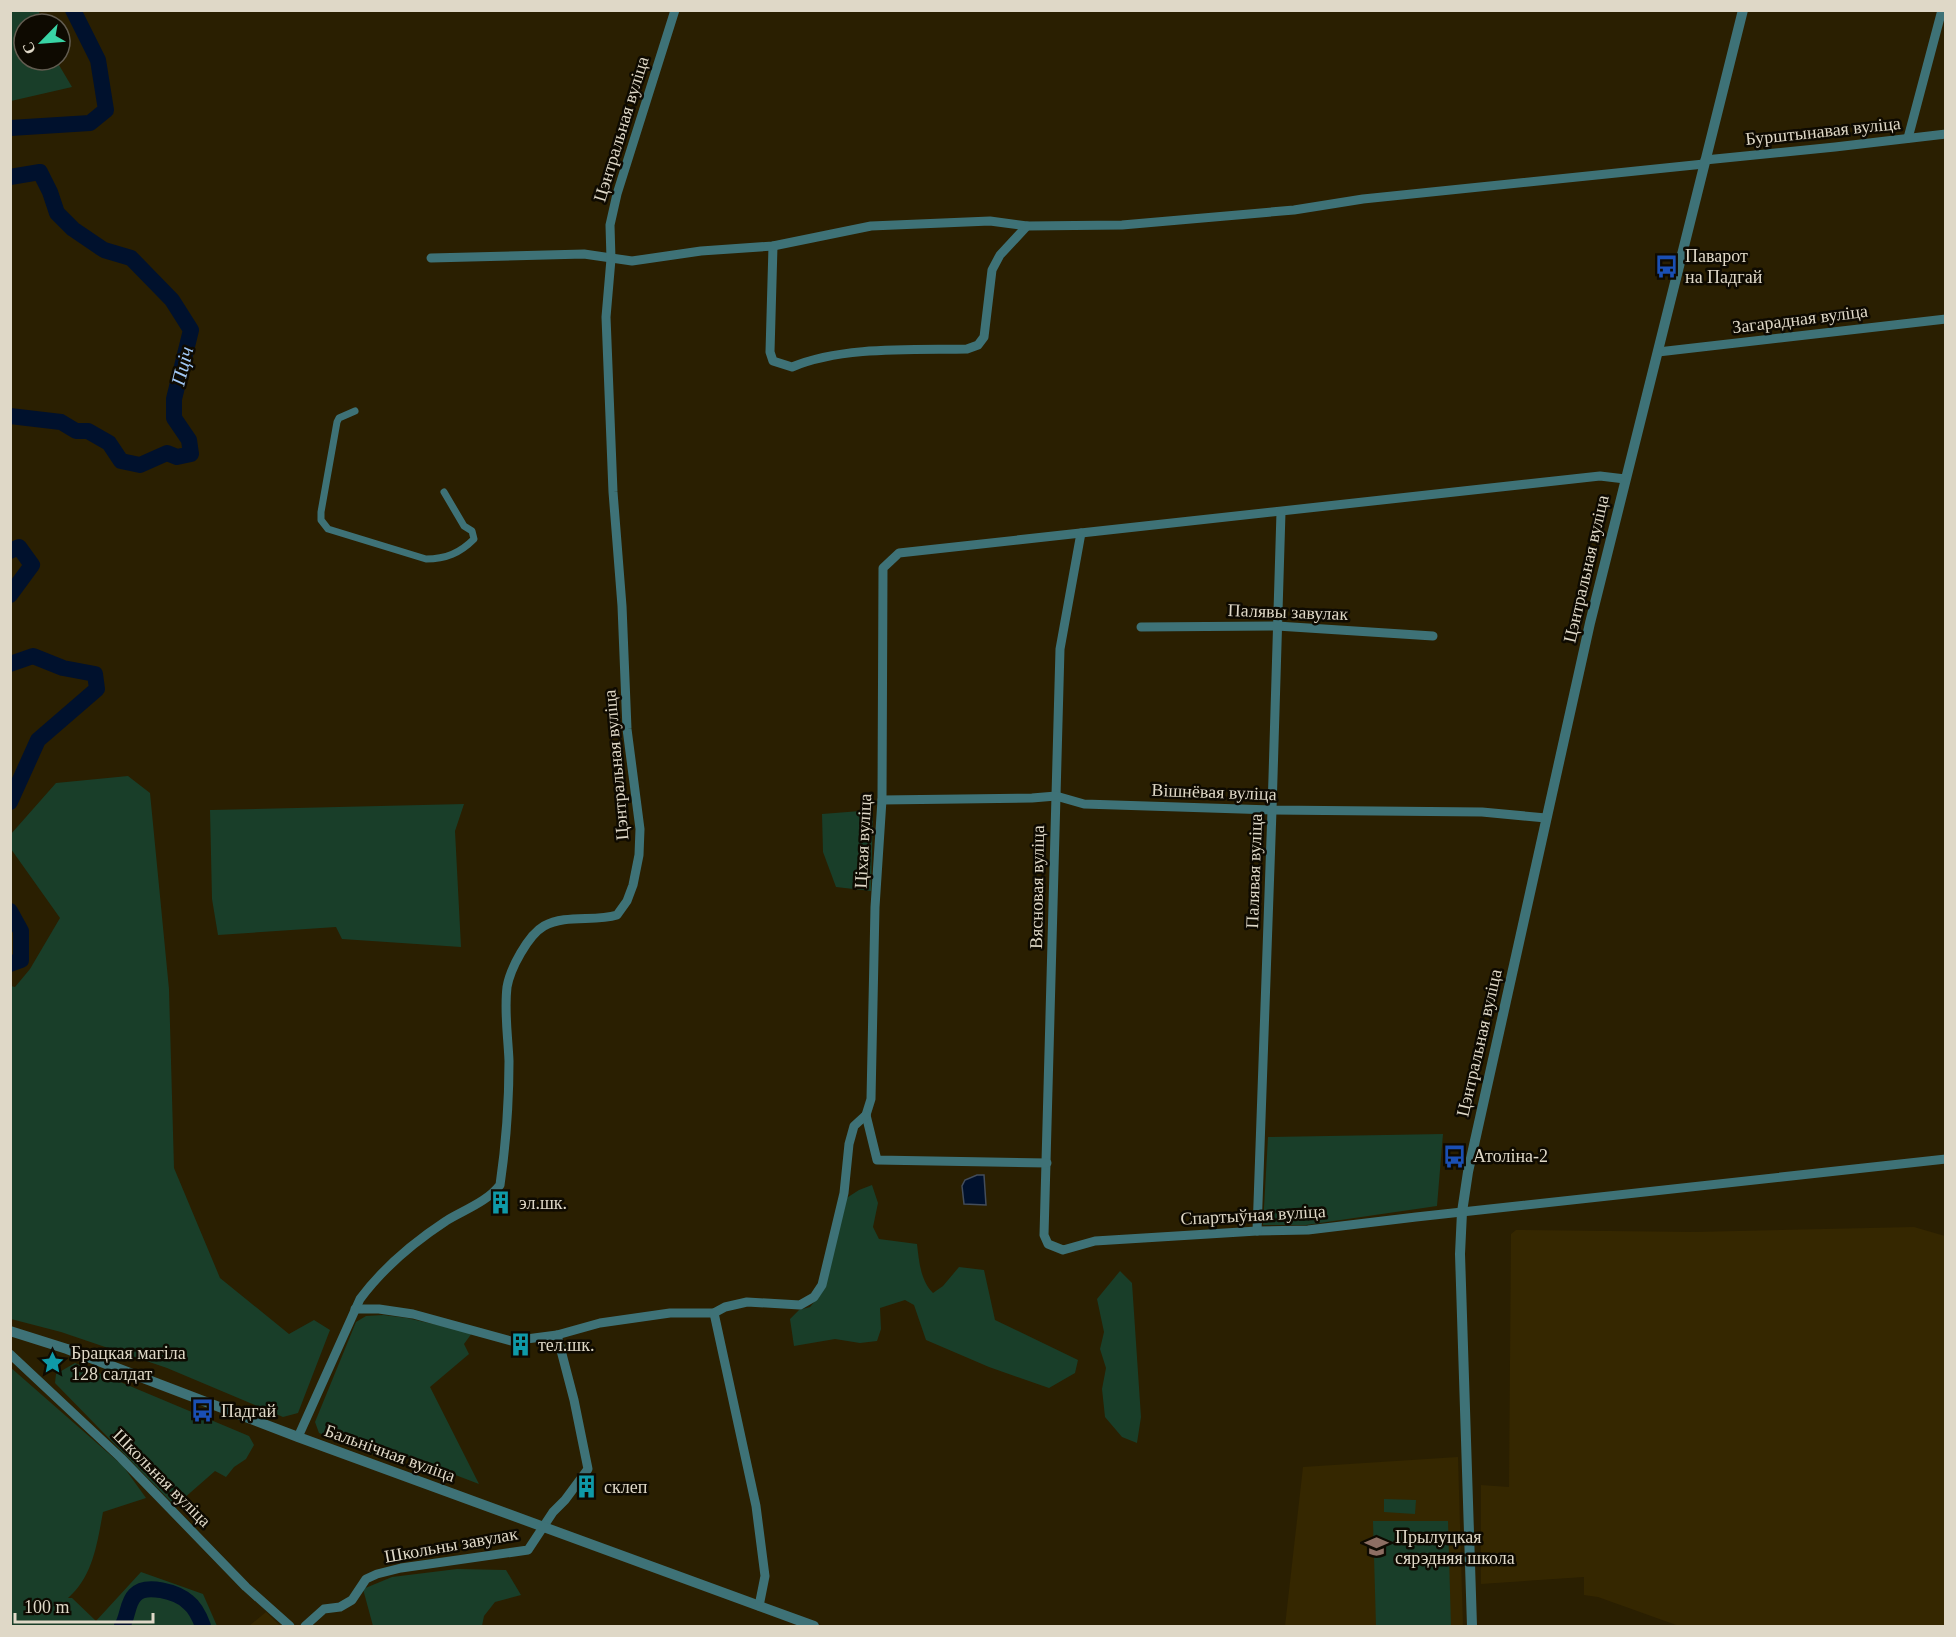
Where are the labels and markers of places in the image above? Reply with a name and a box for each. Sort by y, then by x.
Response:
place label: Паварот на Падгай [1685,246,1763,287]
bus stop icon: Паварот на Падгай [1654,253,1680,279]
bus stop icon: Атоліна-2 [1442,1143,1468,1169]
place label: Атоліна-2 [1473,1146,1548,1166]
building icon: эл.шк. [488,1190,514,1216]
place label: эл.шк. [519,1193,567,1213]
building icon: тел.шк. [507,1332,533,1358]
place label: тел.шк. [538,1335,594,1355]
place label: Брацкая магіла 128 салдат [71,1343,186,1384]
place icon: Брацкая магіла 128 салдат [40,1350,66,1376]
bus stop icon: Падгай [190,1398,216,1424]
place label: Падгай [221,1401,277,1421]
building icon: склеп [573,1474,599,1500]
place label: склеп [604,1477,648,1497]
place label: Прылуцкая сярэдняя школа [1395,1527,1515,1568]
school or university icon: Прылуцкая сярэдняя школа [1364,1534,1390,1560]

